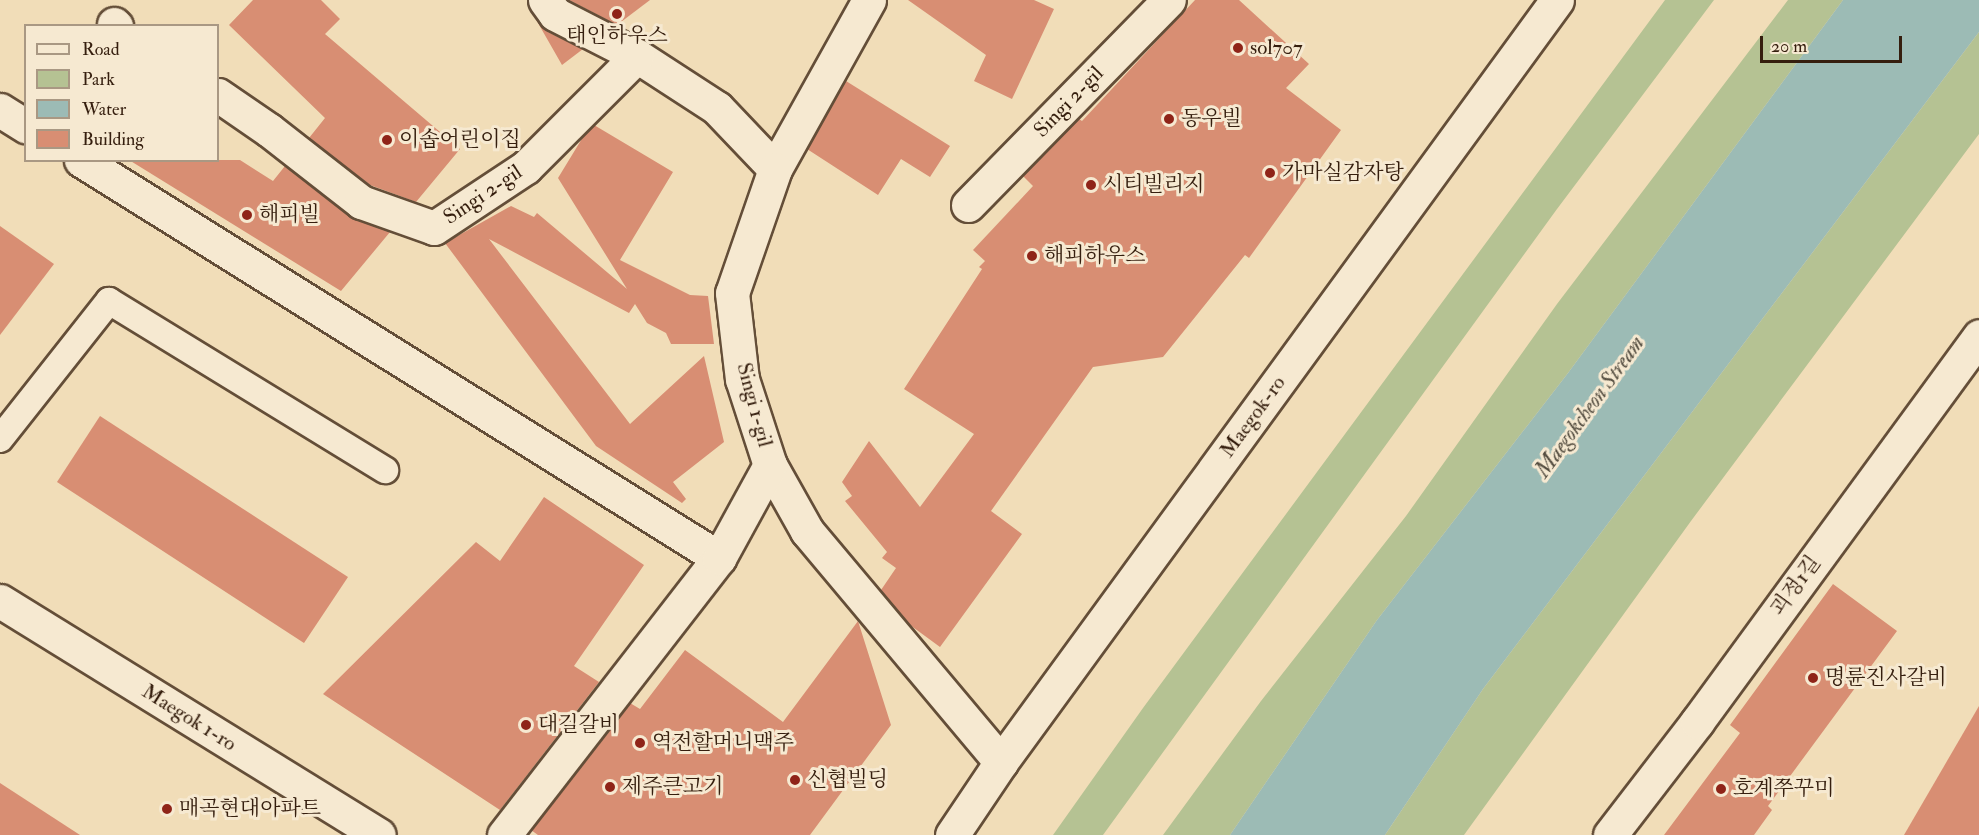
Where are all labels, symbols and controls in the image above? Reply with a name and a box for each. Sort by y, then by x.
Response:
marker: 태인하우스 [610,7,624,21]
place label: 태인하우스 [566,23,668,49]
legend [24,24,219,162]
scale bar [1763,24,1906,62]
place label: sol707 [1250,35,1303,61]
text: 20 m [1771,35,1807,58]
text: Road [82,38,120,61]
marker: sol707 [1231,41,1245,55]
street label: Singi 2-gil [1029,61,1109,143]
text: Park [82,68,115,91]
text: Water [82,98,126,121]
place label: 동우빌 [1181,106,1242,132]
marker: 동우빌 [1162,112,1176,126]
place label: 이솝어린이집 [399,127,521,153]
text: Building [82,128,144,151]
marker: 이솝어린이집 [380,133,394,147]
street label: Singi 2-gil [439,160,527,230]
place label: 가마실감자탕 [1282,160,1404,186]
marker: 가마실감자탕 [1263,166,1277,180]
place label: 시티빌리지 [1103,172,1204,198]
marker: 시티빌리지 [1084,178,1098,192]
place label: 해피빌 [259,202,320,228]
marker: 해피빌 [240,208,254,222]
place label: 해피하우스 [1044,243,1145,269]
marker: 해피하우스 [1025,249,1039,263]
water label: Maegokcheon Stream [1530,331,1650,483]
street label: Singi 1-gil [731,360,777,450]
street label: Maegok-ro [1215,371,1291,463]
street label: 괴정1길 [1766,551,1826,621]
place label: 명륜진사갈비 [1825,665,1947,691]
marker: 명륜진사갈비 [1806,671,1820,685]
street label: Maegok 1-ro [137,679,241,757]
place label: 대길갈비 [538,712,619,738]
marker: 대길갈비 [519,718,533,732]
place label: 역전할머니맥주 [652,730,794,756]
marker: 역전할머니맥주 [633,736,647,750]
place label: 신협빌딩 [807,767,888,793]
marker: 신협빌딩 [788,773,802,787]
place label: 제주큰고기 [622,774,723,800]
place label: 호계쭈꾸미 [1733,776,1834,802]
marker: 제주큰고기 [603,780,617,794]
marker: 호계쭈꾸미 [1714,782,1728,796]
place label: 매곡현대아파트 [179,796,321,822]
marker: 매곡현대아파트 [160,802,174,816]

